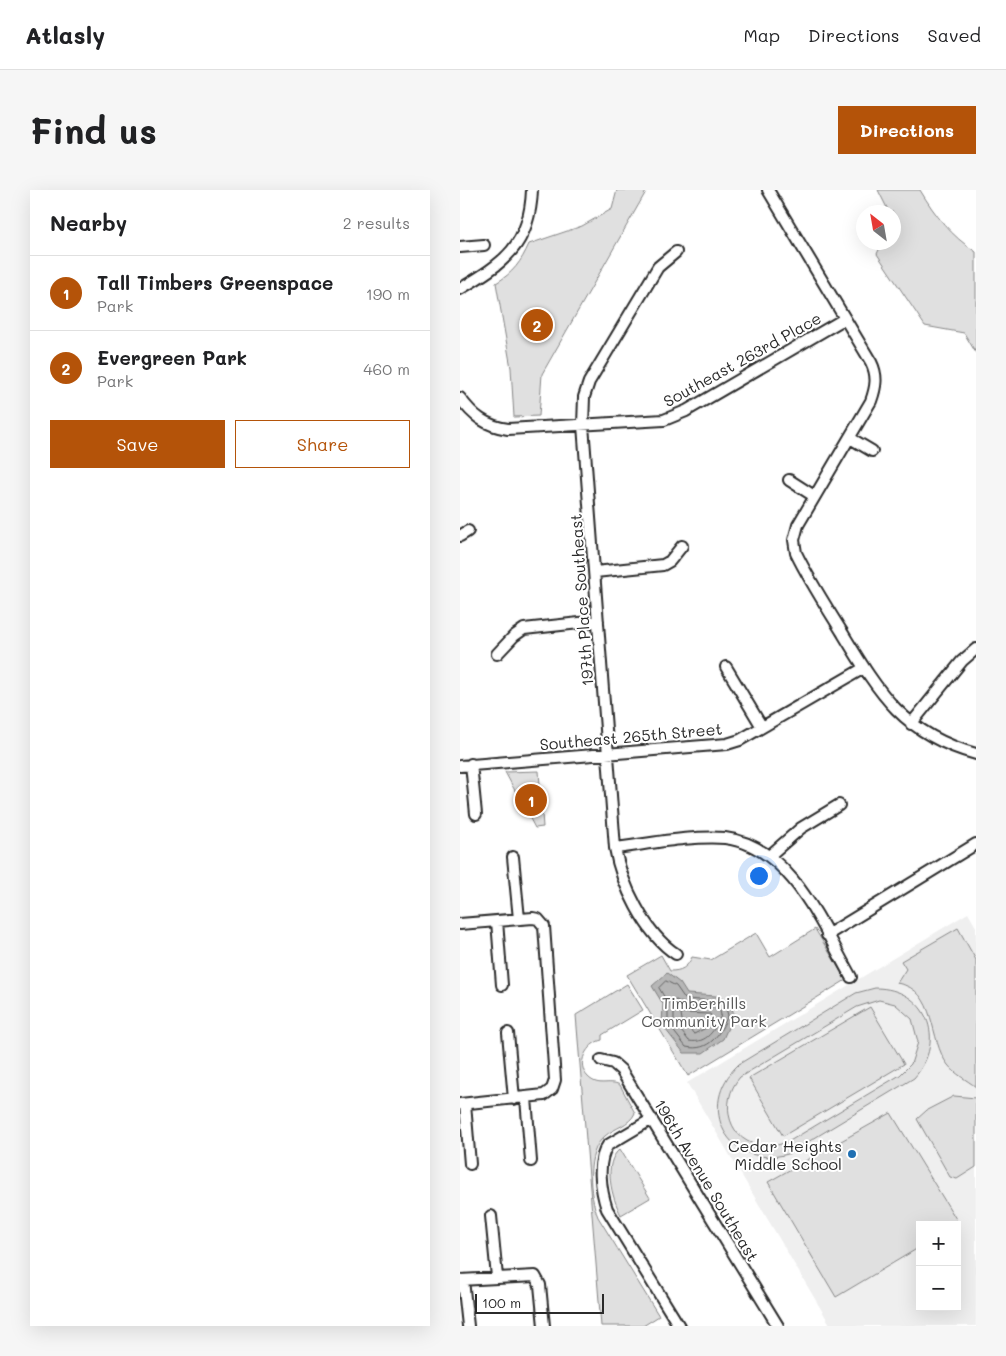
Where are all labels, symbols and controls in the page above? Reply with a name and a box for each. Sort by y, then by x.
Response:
text: Atlasly [25,19,105,50]
text: Map [743,23,780,47]
text: Directions [808,23,900,47]
text: Saved [928,23,981,47]
button: Directions [838,106,976,154]
text: Find us [30,107,157,153]
north arrow [856,205,901,250]
text: Nearby [50,209,127,236]
text: 2 results [343,212,410,233]
text: Tall Timbers Greenspace [97,270,333,295]
text: 1 [62,283,70,304]
text: 190 m [366,283,410,304]
text: Park [97,295,133,316]
pin: 2 [521,306,553,344]
street label: Southeast 263rd Place [659,307,825,411]
text: Evergreen Park [97,345,247,370]
text: 2 [62,358,70,379]
text: 460 m [363,358,410,379]
text: Park [97,370,133,391]
button: Save [50,420,225,468]
button: Share [235,420,410,468]
street label: 197th Place Southeast [564,513,598,687]
street label: Southeast 265th Street [539,718,723,754]
pin: 1 [515,781,547,819]
your location [746,863,772,889]
park label: Timberhills Community Park [641,992,767,1031]
street label: 196th Avenue Southeast [650,1095,764,1265]
place label: Cedar Heights Middle School [728,1135,842,1174]
marker: Cedar Heights Middle School [846,1148,858,1160]
map controls [916,1221,961,1311]
button: + [916,1221,961,1266]
button: − [916,1266,961,1311]
scale bar [475,1291,604,1314]
text: 100 m [482,1293,521,1312]

